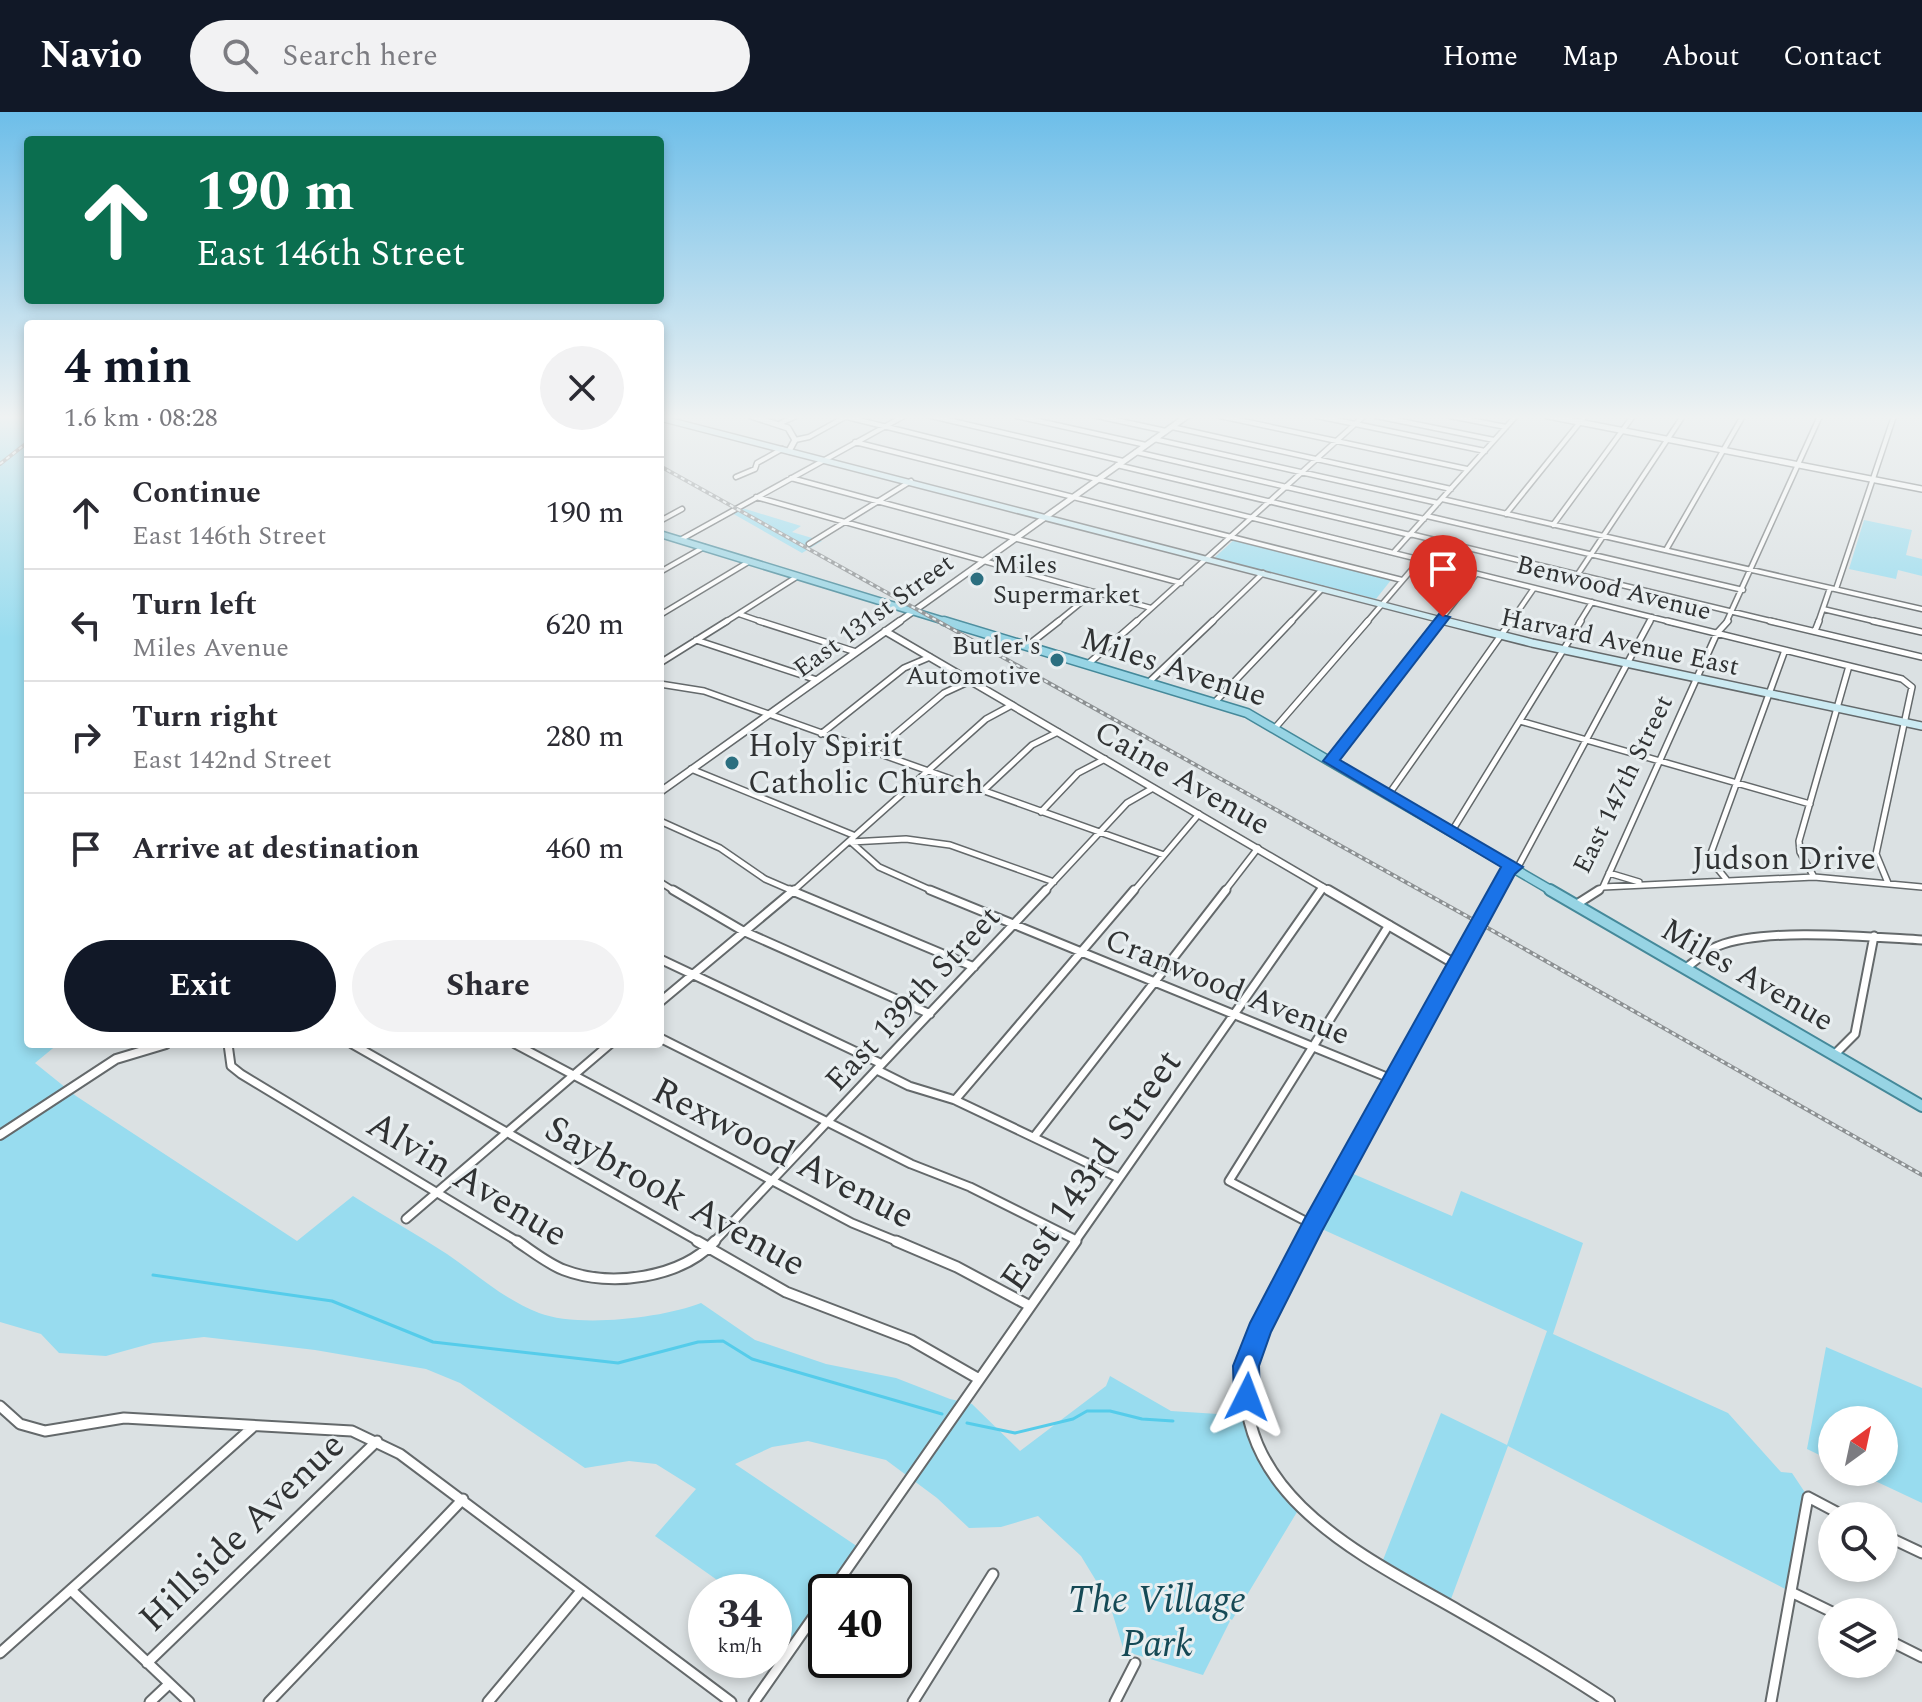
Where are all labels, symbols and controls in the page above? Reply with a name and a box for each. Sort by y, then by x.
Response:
search box [190,20,750,92]
text: Navio [40,27,142,85]
text: Search here [282,33,438,79]
icon: search [218,34,262,78]
text: Home [1442,35,1518,78]
text: Map [1562,35,1618,78]
text: About [1662,35,1739,78]
text: Contact [1783,35,1882,78]
text: 190 m [196,150,355,235]
icon: ahead [64,168,168,272]
text: East 146th Street [196,227,465,282]
text: 4 min [64,331,192,404]
button: close [540,346,624,430]
text: 1.6 km · 08:28 [64,398,218,438]
text: Continue [132,470,261,516]
text: 190 m [546,490,624,536]
icon: ahead [64,491,108,535]
text: East 146th Street [132,516,326,556]
pin [1409,535,1477,617]
street label: East 131st Street [785,544,962,688]
street label: Benwood Avenue [1512,544,1715,632]
place label: Miles Supermarket [993,545,1140,615]
icon: arrive [1421,547,1465,591]
marker: Miles Supermarket [968,570,986,588]
text: Turn left [132,582,257,628]
street label: Harvard Avenue East [1497,597,1743,687]
text: 620 m [546,602,624,648]
icon: left [64,603,108,647]
street label: Miles Avenue [1074,614,1273,721]
place label: Butler's Automotive [905,626,1041,696]
text: Miles Avenue [132,628,289,668]
marker: Butler's Automotive [1048,651,1066,669]
street label: East 147th Street [1562,688,1683,881]
text: Turn right [132,694,278,740]
street label: Caine Avenue [1085,708,1280,849]
text: 280 m [546,714,624,760]
icon: right [64,715,108,759]
place label: Holy Spirit Catholic Church [748,722,983,808]
text: East 142nd Street [132,740,332,780]
marker: Holy Spirit Catholic Church [723,754,741,772]
text: Arrive at destination [132,826,419,872]
text: 460 m [546,826,624,872]
icon: arrive [64,827,108,871]
street label: Judson Drive [1692,835,1876,884]
street label: East 139th Street [814,895,1013,1103]
street label: Miles Avenue [1651,906,1843,1045]
street label: Cranwood Avenue [1097,916,1357,1059]
button: Exit [64,940,336,1032]
button: Share [352,940,624,1032]
street label: East 143rd Street [986,1038,1197,1304]
street label: Rexwood Avenue [642,1063,925,1245]
street label: Alvin Avenue [355,1097,579,1263]
street label: Saybrook Avenue [534,1101,816,1293]
position arrow [1205,1355,1289,1439]
north arrow [1818,1406,1898,1486]
map controls [1818,1406,1898,1678]
street label: Hillside Avenue [126,1419,359,1646]
button: search [1818,1502,1898,1582]
park label: The Village Park [1068,1572,1246,1674]
speed limit sign: 40 [808,1574,912,1678]
text: 34 [718,1585,762,1646]
button: layers [1818,1598,1898,1678]
text: km/h [718,1631,763,1661]

